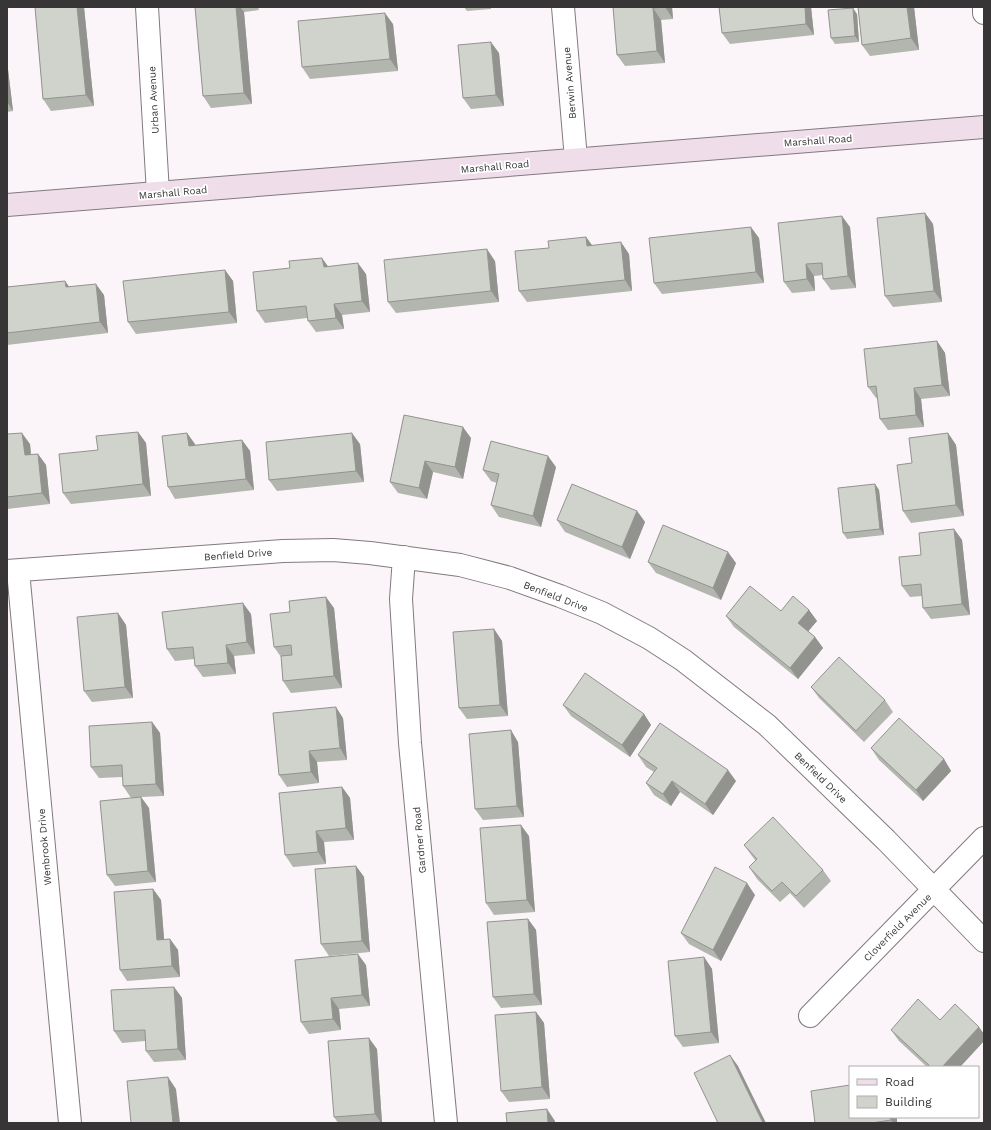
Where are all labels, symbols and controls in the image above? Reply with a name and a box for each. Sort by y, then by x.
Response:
street label: Berwin Avenue [561,46,578,119]
street label: Urban Avenue [146,66,161,134]
street label: Marshall Road [783,133,853,148]
street label: Marshall Road [460,158,530,175]
street label: Marshall Road [138,184,208,201]
street label: Benfield Drive [204,547,273,562]
street label: Benfield Drive [522,579,590,614]
street label: Benfield Drive [792,750,849,805]
street label: Gardner Road [411,806,428,874]
street label: Wenbrook Drive [36,808,53,886]
street label: Cloverfield Avenue [861,891,934,963]
legend [849,1066,979,1118]
text: Road [885,1075,914,1089]
text: Building [885,1095,932,1109]

